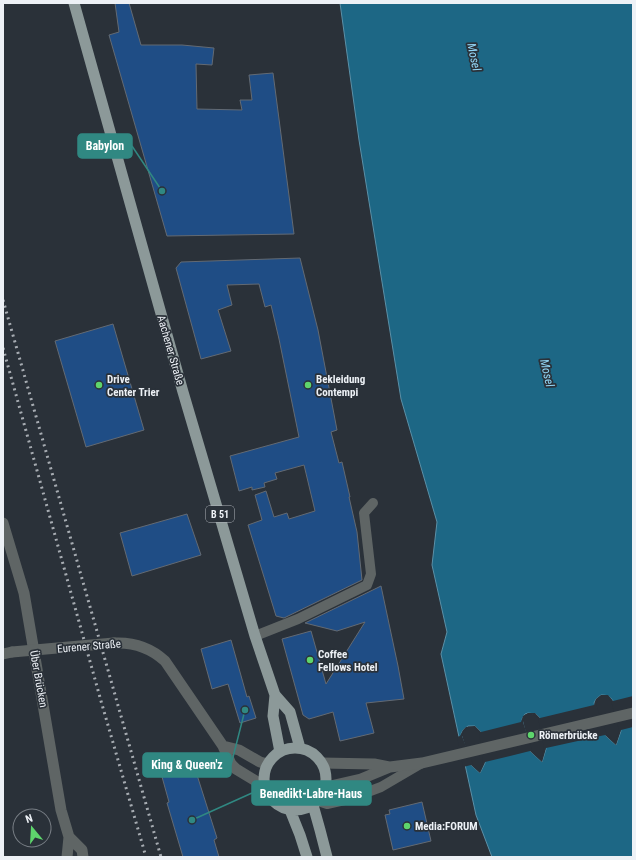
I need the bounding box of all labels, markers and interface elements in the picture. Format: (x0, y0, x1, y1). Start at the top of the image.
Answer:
water label: Mosel (464, 42, 484, 73)
callout: Babylon (78, 134, 132, 158)
text: Babylon (86, 139, 124, 153)
street label: Aachener Straße (154, 314, 187, 386)
water label: Mosel (537, 358, 557, 389)
place label: Drive Center Trier (107, 373, 160, 399)
place label: Bekleidung Contempi (316, 373, 365, 399)
marker: Drive Center Trier (94, 380, 104, 390)
marker: Bekleidung Contempi (303, 380, 313, 390)
road number: B 51 (206, 506, 234, 522)
street label: Eurener Straße (57, 637, 121, 656)
place label: Coffee Fellows Hotel (318, 648, 378, 674)
street label: Über Brücken (27, 650, 50, 709)
marker: Coffee Fellows Hotel (305, 655, 315, 665)
place label: Römerbrücke (539, 729, 598, 742)
marker: Römerbrücke (526, 730, 536, 740)
callout: King & Queen'z (143, 753, 231, 777)
text: King & Queen'z (151, 758, 223, 772)
callout: Benedikt-Labre-Haus (252, 781, 371, 805)
text: Benedikt-Labre-Haus (260, 787, 363, 801)
north arrow (12, 808, 52, 848)
text: N (24, 812, 35, 826)
place label: Media:FORUM (415, 820, 478, 833)
marker: Media:FORUM (402, 821, 412, 831)

